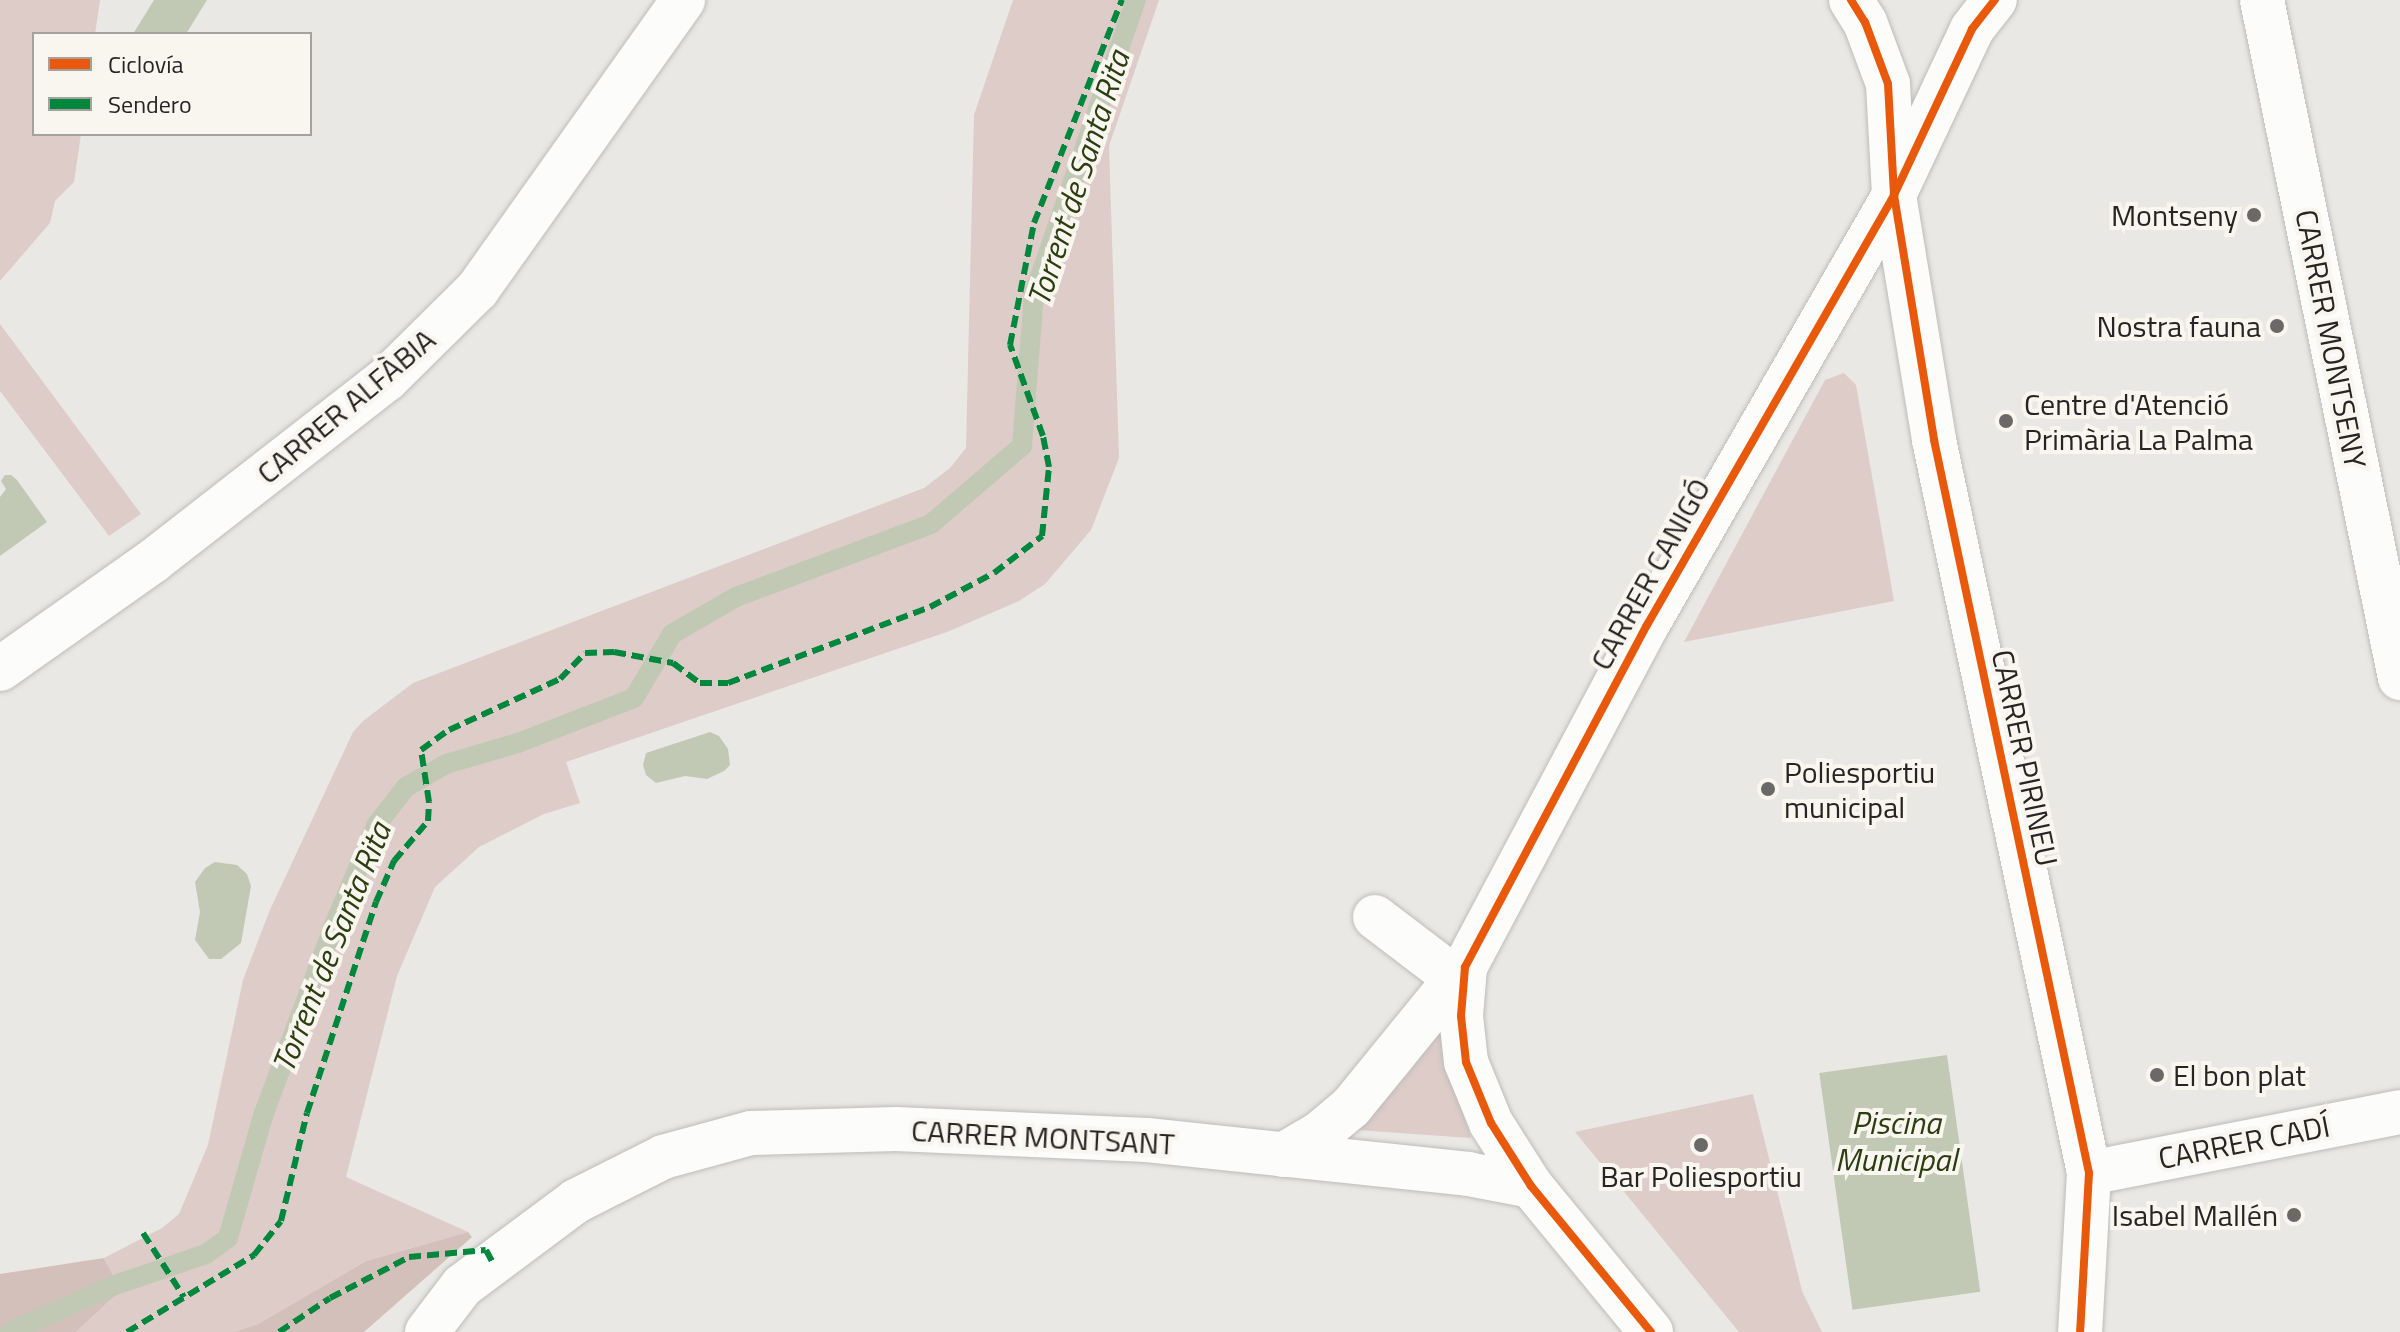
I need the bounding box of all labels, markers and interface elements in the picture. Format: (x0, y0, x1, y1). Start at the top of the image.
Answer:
legend (32, 32, 312, 136)
text: Ciclovía (108, 46, 184, 82)
water label: Torrent de Santa Rita (1019, 46, 1137, 310)
text: Sendero (108, 86, 192, 122)
place label: Montseny (2111, 197, 2238, 233)
marker: Montseny (2245, 206, 2263, 224)
street label: CARRER MONTSENY (2288, 206, 2374, 472)
place label: Nostra fauna (2097, 308, 2261, 344)
marker: Nostra fauna (2268, 317, 2286, 335)
street label: CARRER ALFÀBIA (250, 321, 442, 491)
place label: Centre d'Atenció Primària La Palma (2024, 386, 2253, 456)
marker: Centre d'Atenció Primària La Palma (1995, 410, 2017, 432)
street label: CARRER CANIGÓ (1583, 472, 1717, 676)
street label: CARRER PIRINEU (1985, 647, 2065, 869)
place label: Poliesportiu municipal (1784, 754, 1935, 824)
marker: Poliesportiu municipal (1759, 780, 1777, 798)
water label: Torrent de Santa Rita (263, 817, 399, 1077)
place label: El bon plat (2173, 1057, 2306, 1093)
marker: El bon plat (2148, 1066, 2166, 1084)
water label: Piscina Municipal (1835, 1104, 1957, 1179)
street label: CARRER CADÍ (2155, 1108, 2333, 1176)
street label: CARRER MONTSANT (910, 1112, 1176, 1162)
marker: Bar Poliesportiu (1692, 1136, 1710, 1154)
place label: Bar Poliesportiu (1600, 1158, 1802, 1194)
place label: Isabel Mallén (2112, 1197, 2278, 1233)
marker: Isabel Mallén (2285, 1206, 2303, 1224)

